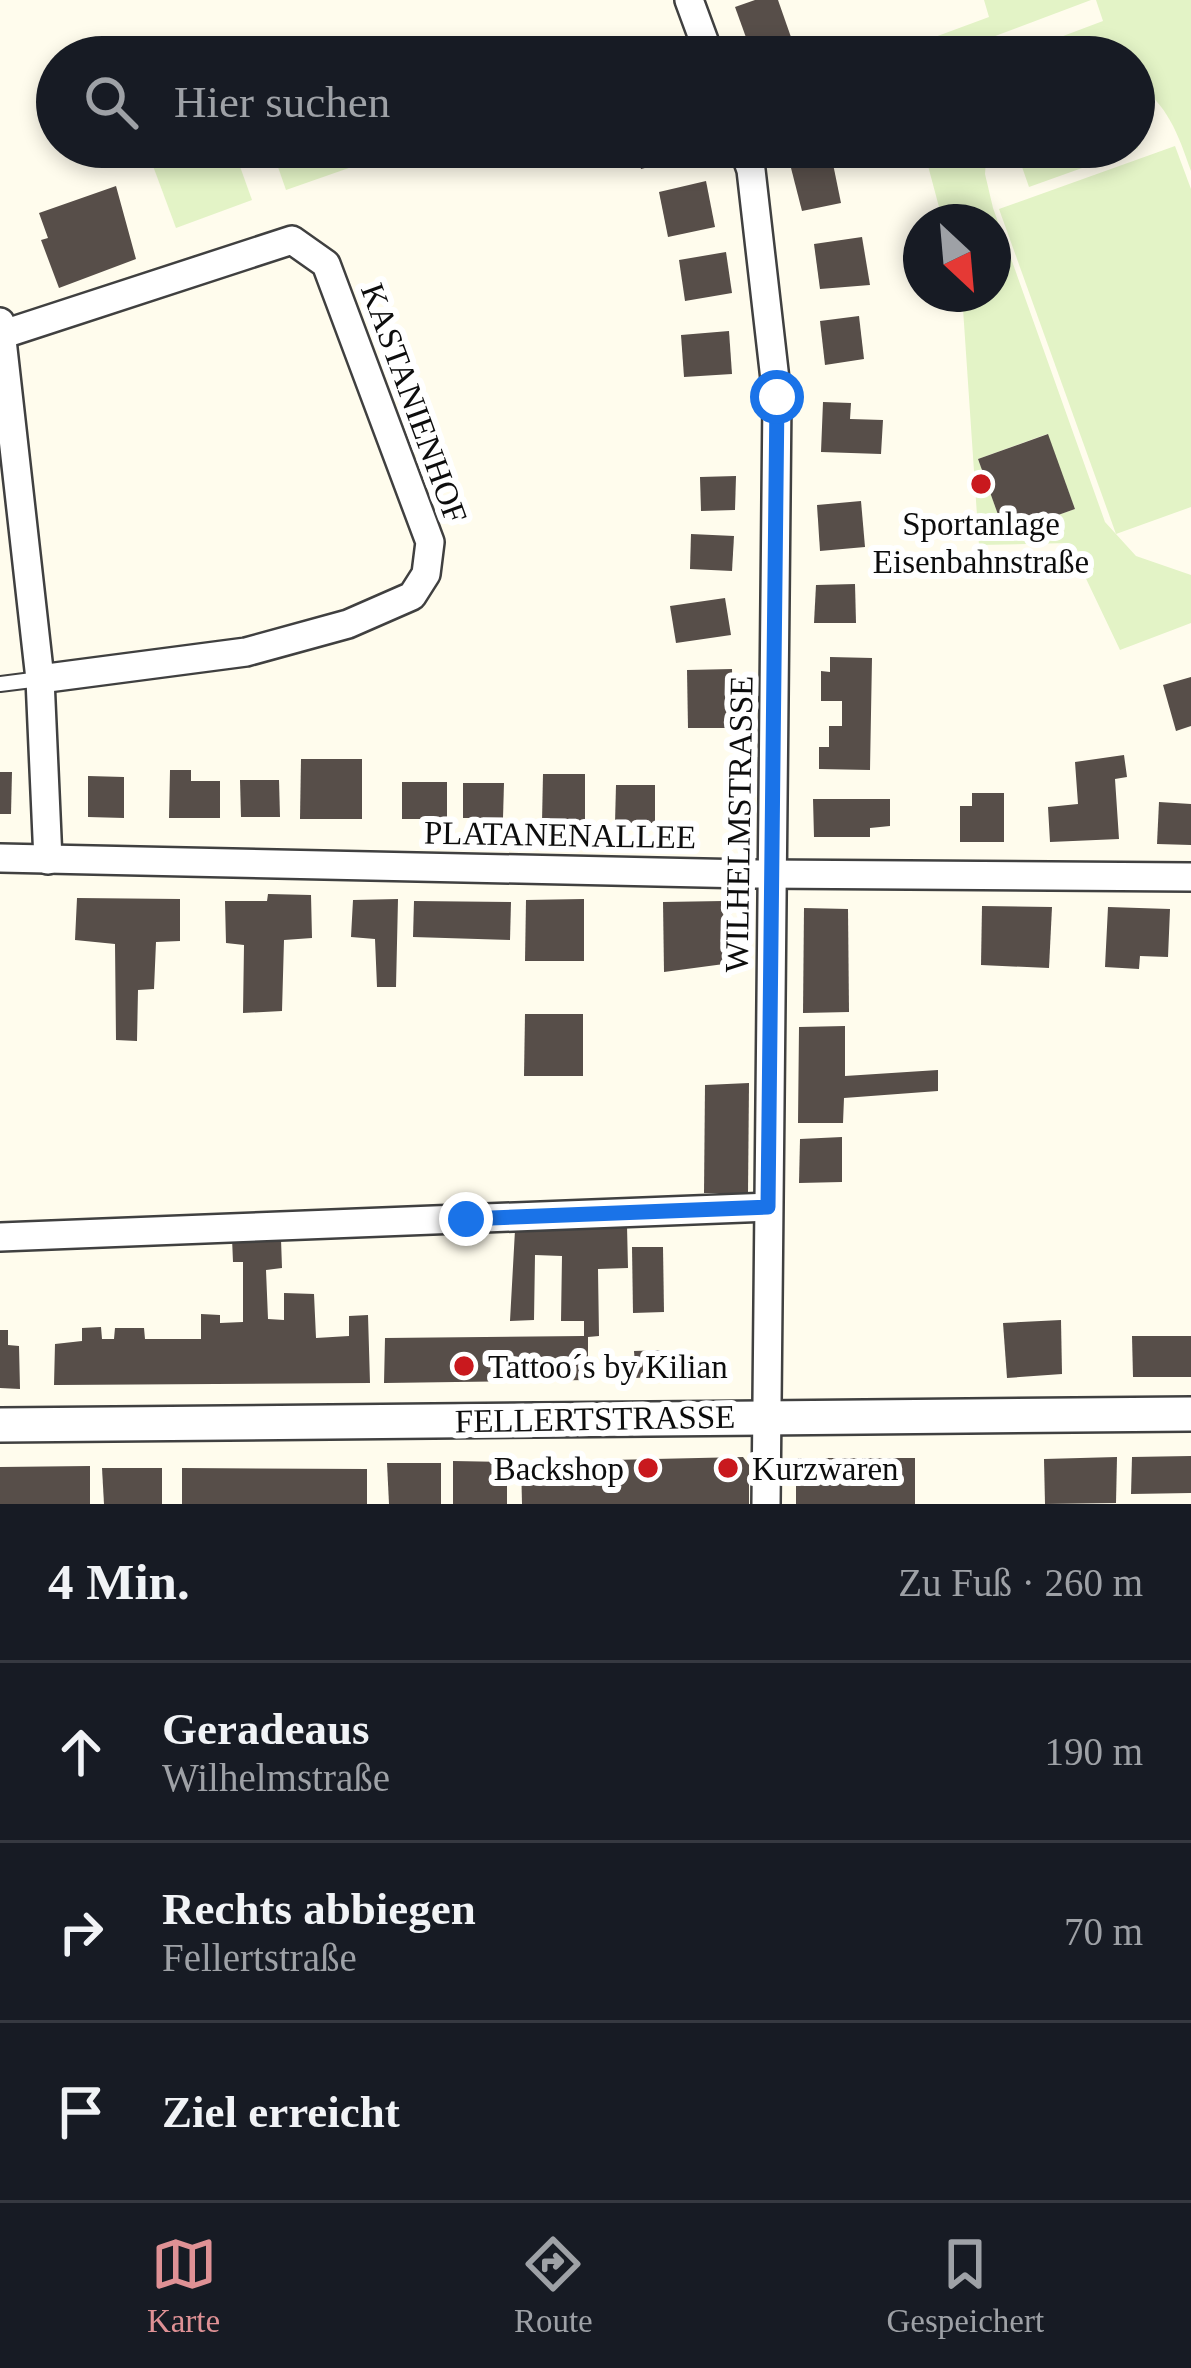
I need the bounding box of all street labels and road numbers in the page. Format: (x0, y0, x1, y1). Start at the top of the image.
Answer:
street label: KASTANIENHOF (354, 279, 474, 528)
street label: WILHELMSTRASSE (718, 675, 760, 973)
street label: PLATANENALLEE (424, 815, 696, 855)
street label: FELLERTSTRASSE (455, 1399, 736, 1439)

